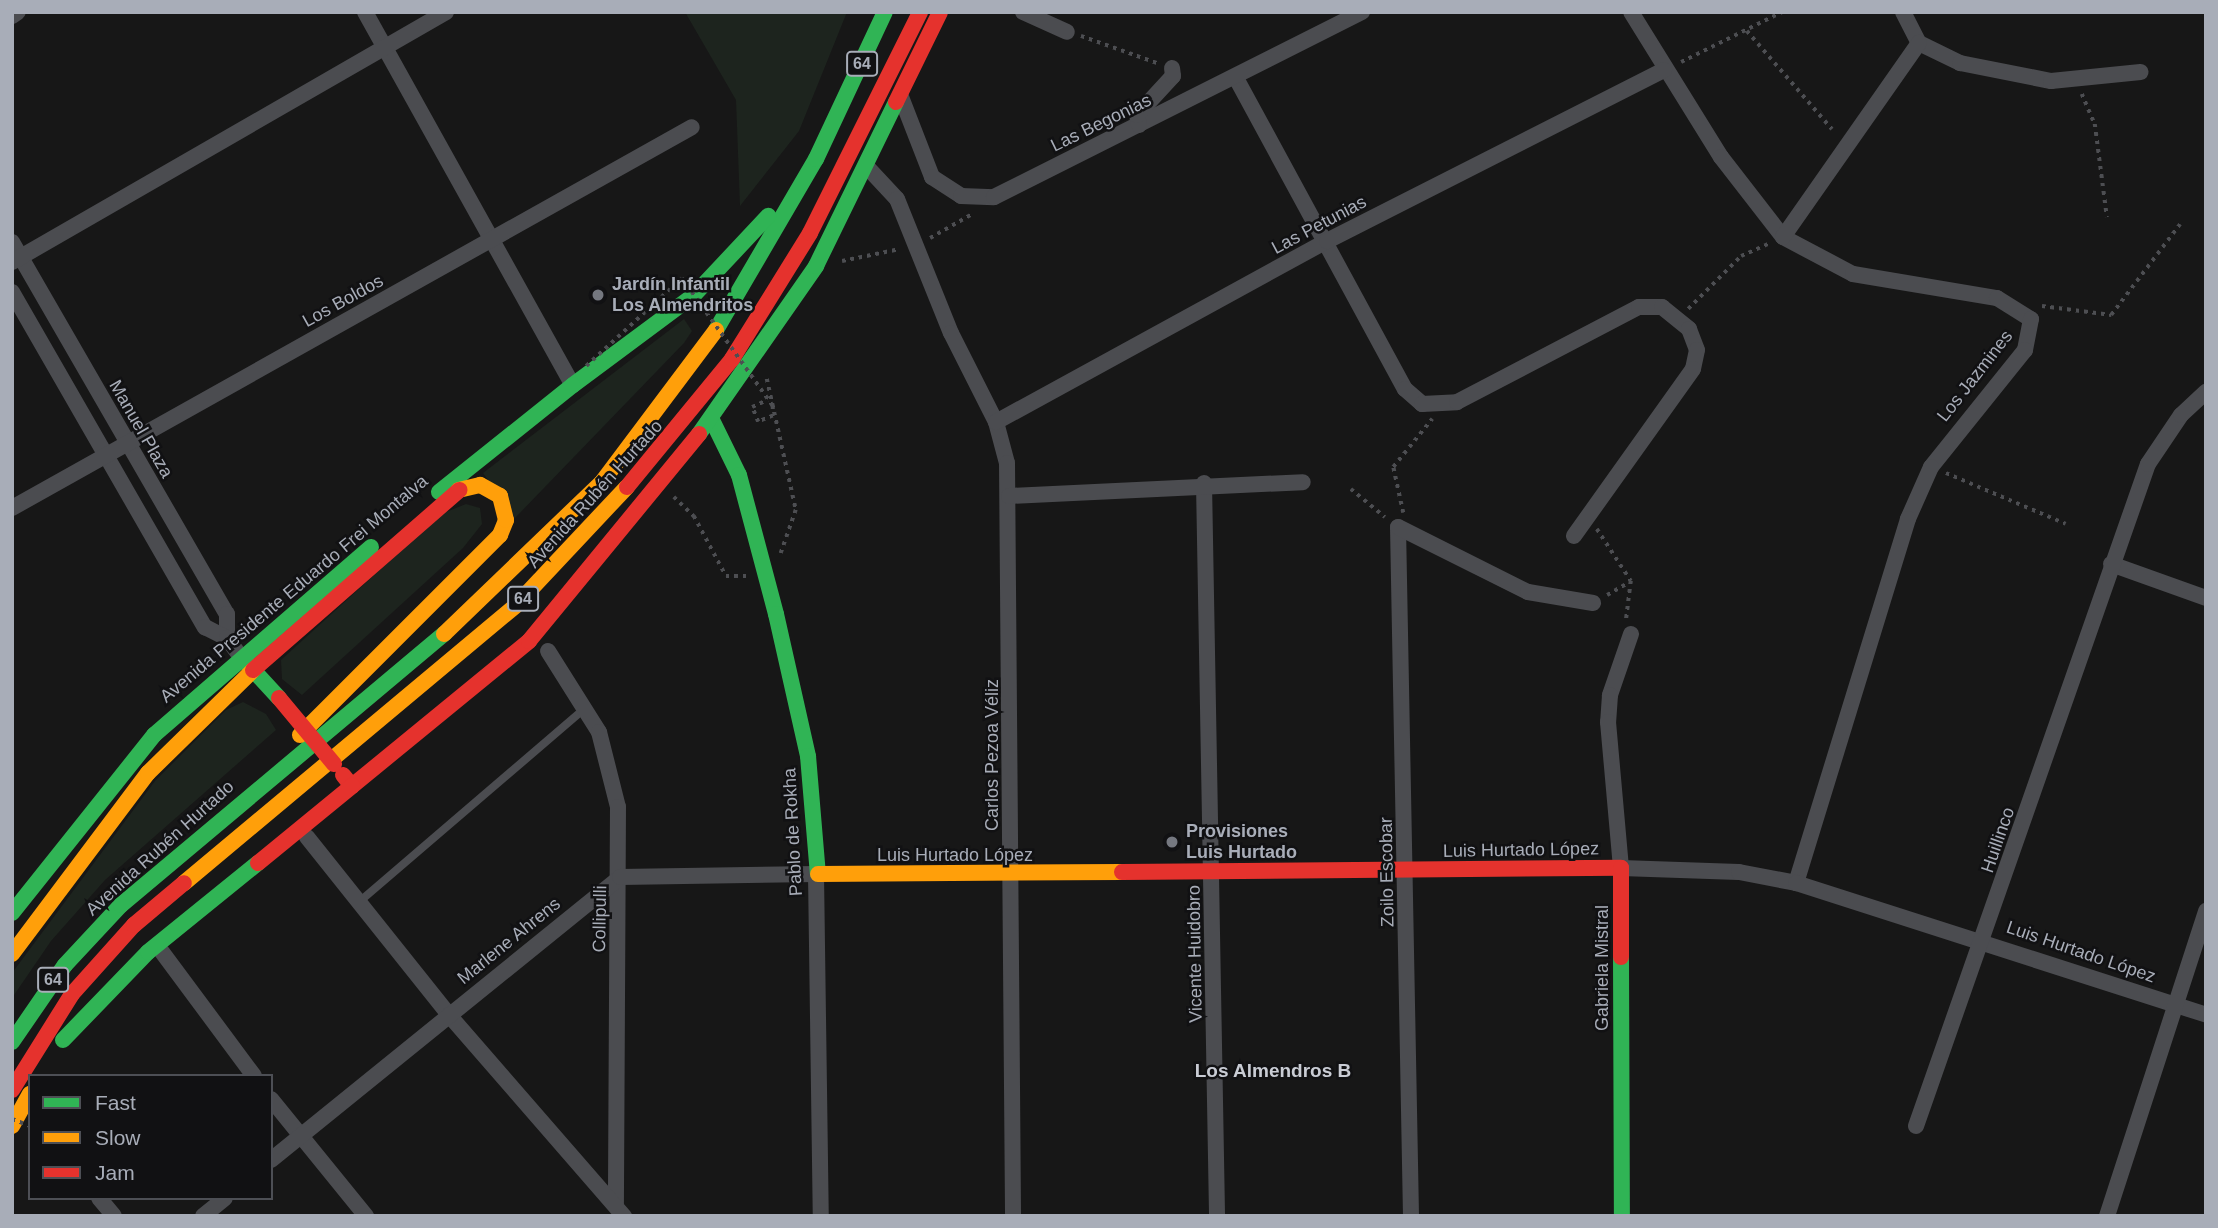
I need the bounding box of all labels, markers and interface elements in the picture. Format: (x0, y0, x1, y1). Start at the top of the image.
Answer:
road number: 64 (844, 52, 880, 76)
street label: Las Begonias (1047, 89, 1155, 157)
street label: Las Petunias (1268, 191, 1370, 259)
street label: Los Boldos (299, 270, 387, 332)
place label: Jardín Infantil Los Almendritos (612, 274, 754, 316)
marker: Jardín Infantil Los Almendritos (590, 287, 606, 303)
street label: Los Jazmines (1933, 326, 2017, 426)
street label: Manuel Plaza (104, 376, 178, 482)
street label: Avenida Rubén Hurtado (523, 416, 667, 572)
street label: Avenida Presidente Eduardo Frei Montalva (156, 471, 432, 707)
road number: 64 (505, 586, 540, 612)
street label: Carlos Pezoa Véliz (981, 679, 1003, 831)
street label: Pablo de Rokha (779, 767, 807, 897)
street label: Avenida Rubén Hurtado (82, 776, 238, 920)
street label: Huillinco (1977, 804, 2019, 876)
street label: Zoilo Escobar (1375, 817, 1399, 927)
place label: Provisiones Luis Hurtado (1186, 821, 1297, 864)
marker: Provisiones Luis Hurtado (1164, 834, 1180, 850)
street label: Luis Hurtado López (1443, 838, 1599, 862)
street label: Luis Hurtado López (877, 844, 1033, 866)
street label: Collipulli (589, 885, 611, 953)
street label: Vicente Huidobro (1183, 885, 1207, 1023)
street label: Marlene Ahrens (453, 893, 565, 989)
street label: Gabriela Mistral (1591, 905, 1613, 1031)
street label: Luis Hurtado López (2004, 916, 2158, 988)
road number: 64 (36, 968, 70, 992)
district label: Los Almendros B (1194, 1060, 1352, 1082)
legend (28, 1074, 273, 1200)
text: Fast (95, 1091, 136, 1114)
text: Slow (95, 1126, 141, 1149)
text: Jam (95, 1161, 135, 1184)

